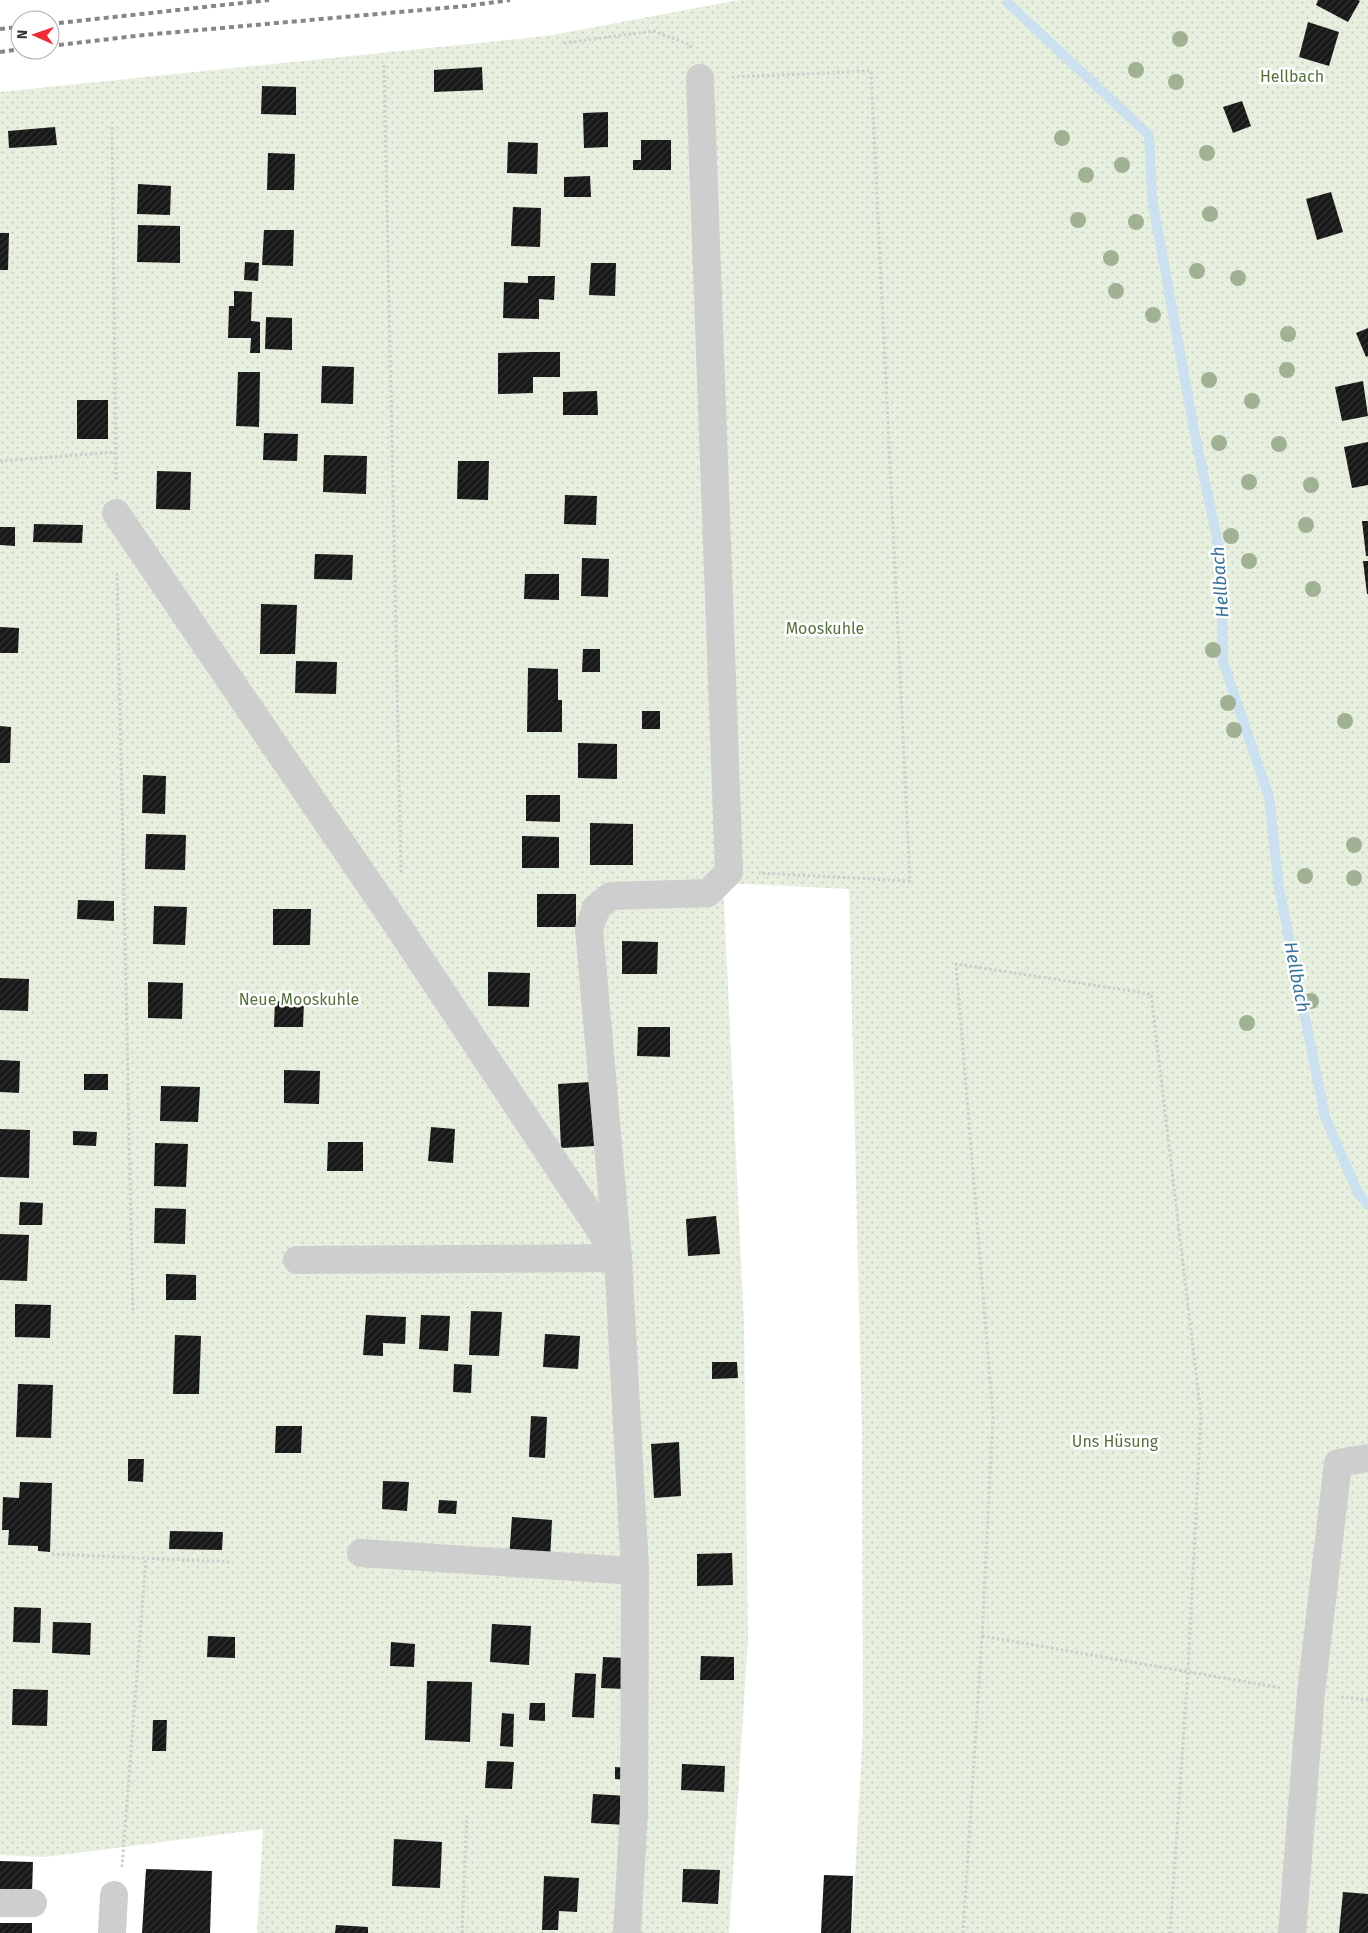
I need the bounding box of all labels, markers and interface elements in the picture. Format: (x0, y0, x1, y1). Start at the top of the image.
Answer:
north arrow (10, 10, 60, 60)
text: N (14, 30, 31, 40)
park label: Hellbach (1260, 67, 1324, 86)
water label: Hellbach (1207, 546, 1233, 618)
park label: Mooskuhle (786, 619, 864, 638)
water label: Hellbach (1279, 940, 1315, 1014)
park label: Neue Mooskuhle (239, 990, 359, 1009)
park label: Uns Hüsung (1072, 1432, 1159, 1451)

